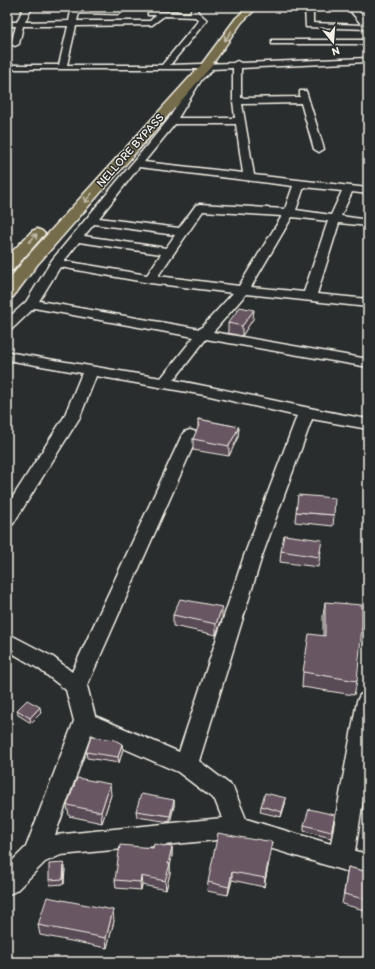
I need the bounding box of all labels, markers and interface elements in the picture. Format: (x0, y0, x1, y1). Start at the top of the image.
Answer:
north arrow (313, 22, 353, 62)
one-way arrow (224, 31, 232, 42)
text: N (330, 44, 341, 58)
street label: NELLORE BYPASS (93, 110, 167, 190)
one-way arrow (83, 193, 93, 203)
one-way arrow (28, 233, 38, 243)

